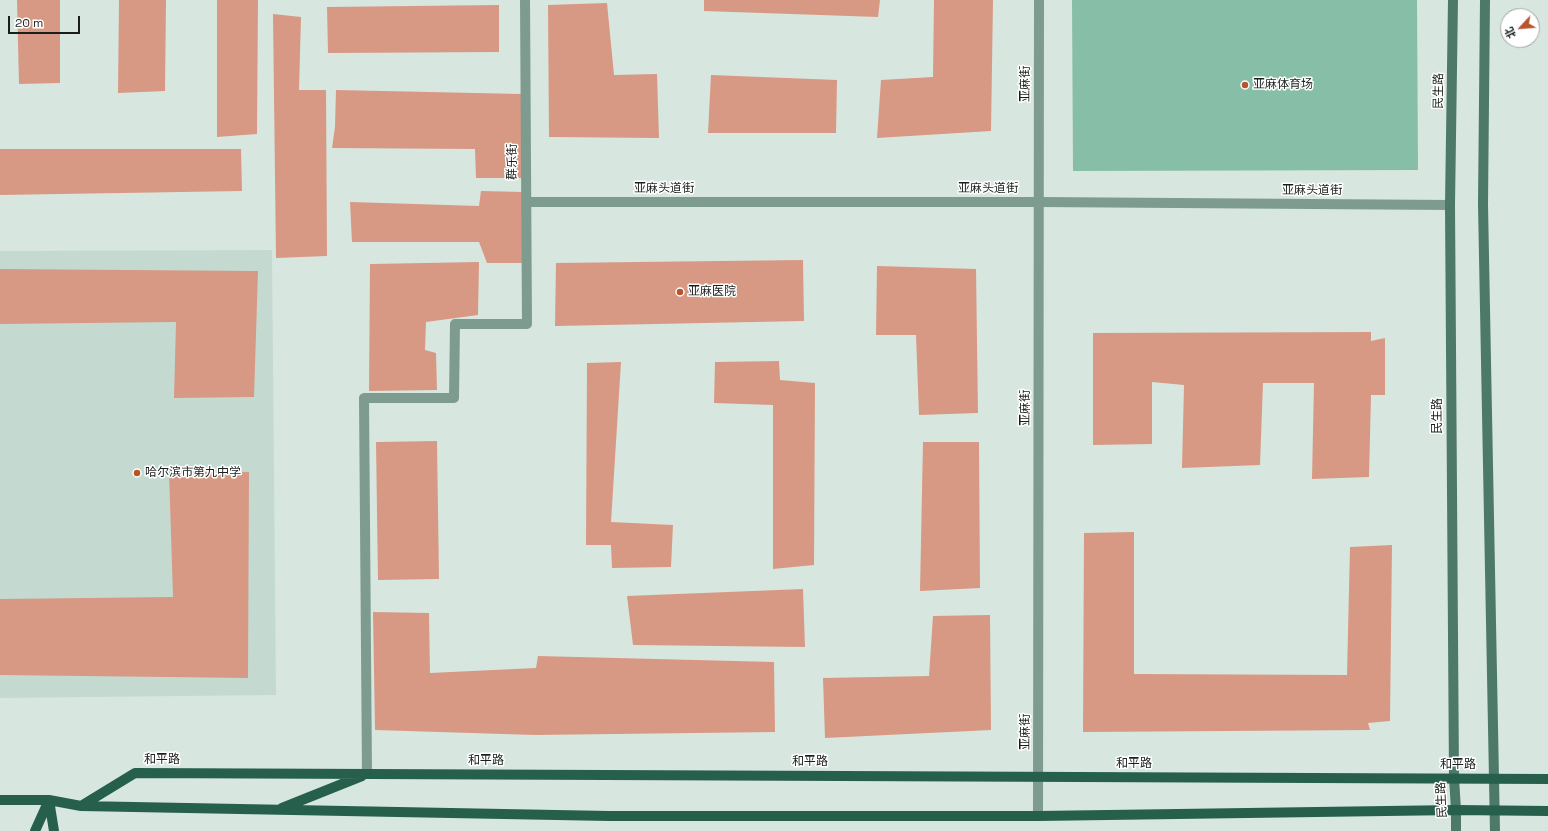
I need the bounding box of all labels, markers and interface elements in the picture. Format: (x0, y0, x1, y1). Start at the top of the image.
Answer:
scale bar (10, 8, 82, 34)
north arrow (1500, 8, 1540, 48)
text: 20 m (15, 15, 43, 31)
text: 北 (1501, 25, 1519, 41)
street label: 亚麻街 (1019, 66, 1033, 102)
street label: 民生路 (1431, 73, 1447, 109)
place label: 亚麻体育场 (1253, 78, 1313, 92)
marker: 亚麻体育场 (1240, 80, 1250, 90)
street label: 群乐街 (506, 144, 520, 180)
street label: 亚麻头道街 (634, 182, 694, 196)
street label: 亚麻头道街 (958, 182, 1018, 196)
street label: 亚麻头道街 (1282, 184, 1342, 198)
place label: 亚麻医院 (688, 285, 736, 299)
marker: 亚麻医院 (675, 287, 685, 297)
street label: 亚麻街 (1019, 390, 1033, 426)
street label: 民生路 (1431, 398, 1445, 434)
place label: 哈尔滨市第九中学 (145, 466, 241, 480)
marker: 哈尔滨市第九中学 (132, 468, 142, 478)
street label: 亚麻街 (1019, 714, 1033, 750)
street label: 和平路 (144, 753, 180, 767)
street label: 和平路 (468, 754, 504, 768)
street label: 和平路 (792, 755, 828, 769)
street label: 和平路 (1116, 757, 1152, 771)
street label: 和平路 (1440, 758, 1476, 772)
street label: 民生路 (1434, 782, 1450, 818)

